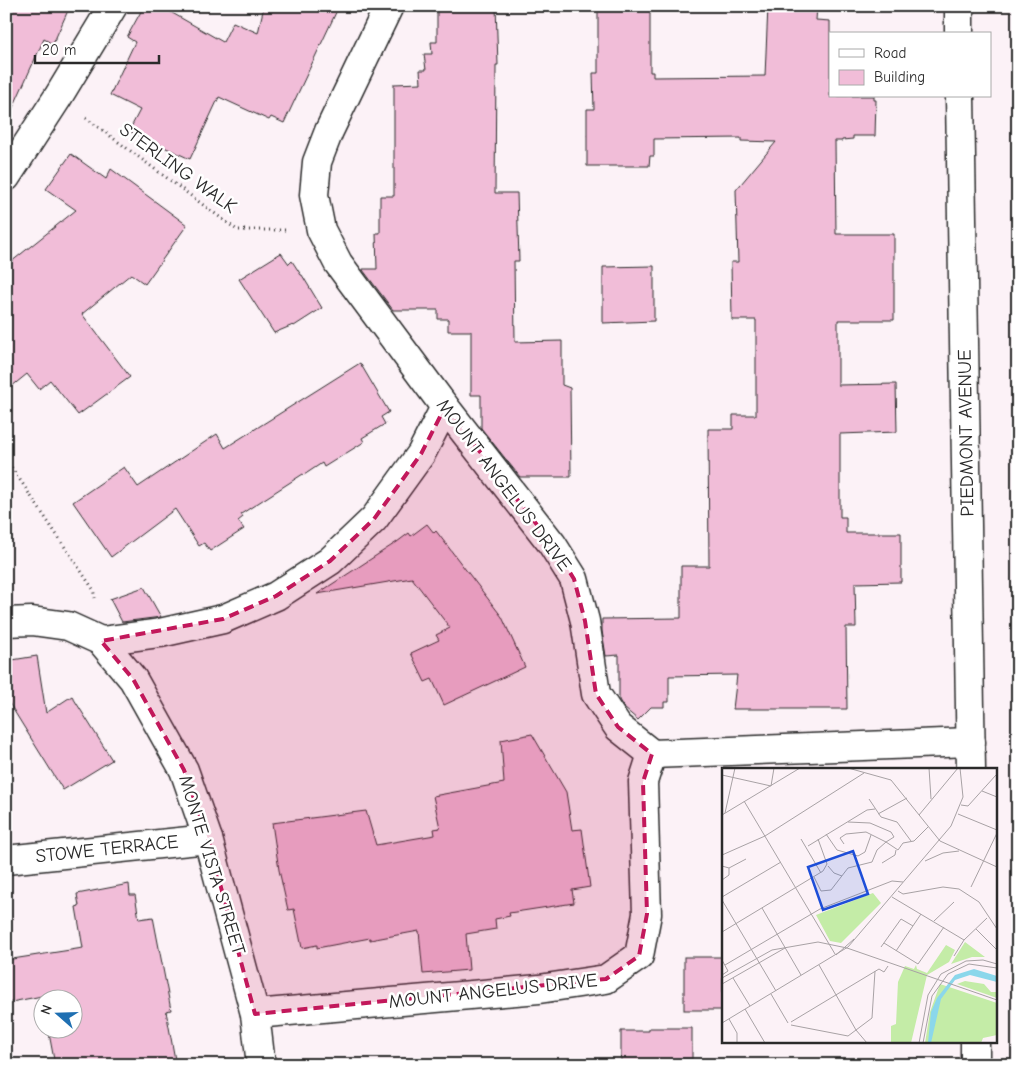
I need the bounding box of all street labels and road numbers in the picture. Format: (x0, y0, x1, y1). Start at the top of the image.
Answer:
street label: STERLING WALK (115, 118, 241, 218)
street label: PIEDMONT AVENUE (954, 349, 978, 517)
street label: MOUNT ANGELUS DRIVE (432, 395, 576, 575)
street label: MONTE VISTA STREET (174, 773, 250, 958)
street label: STOWE TERRACE (34, 831, 180, 867)
street label: MOUNT ANGELUS DRIVE (388, 969, 598, 1013)

